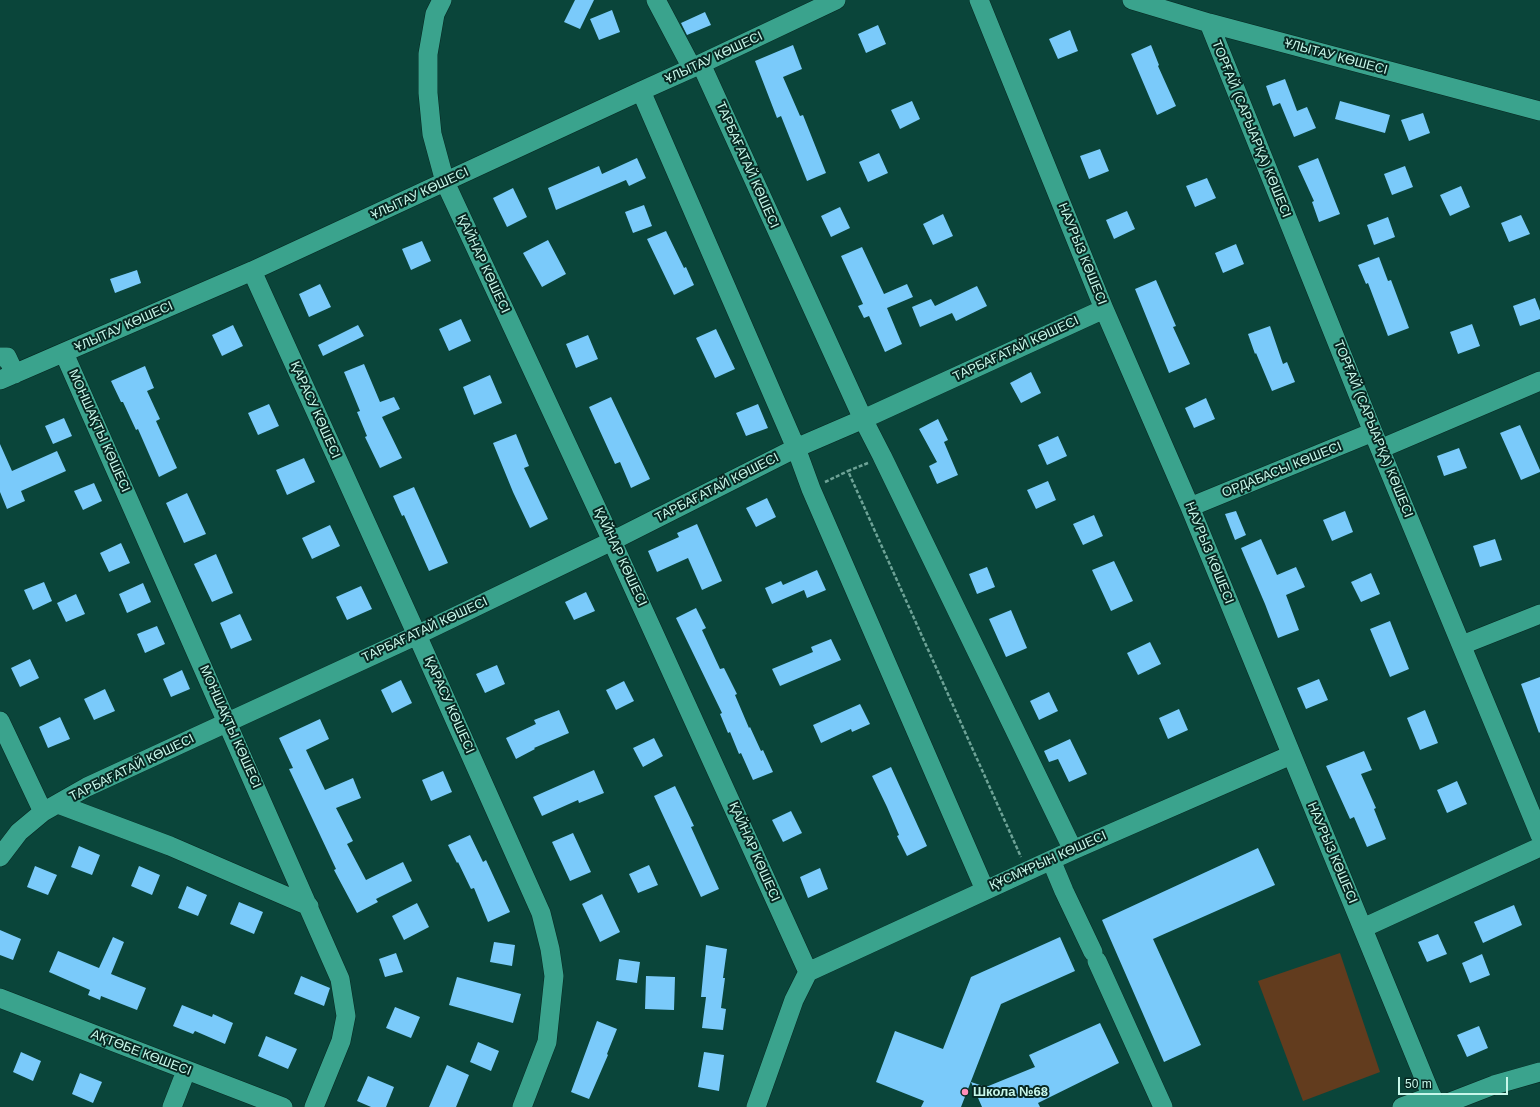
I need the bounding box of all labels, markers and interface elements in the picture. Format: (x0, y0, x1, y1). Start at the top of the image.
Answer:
street label: ҰЛЫТАУ КӨШЕСІ (663, 29, 765, 87)
street label: ҰЛЫТАУ КӨШЕСІ (1283, 36, 1389, 78)
street label: ТОРҒАЙ (САРЫАРҚА) КӨШЕСІ (1208, 38, 1294, 220)
street label: ТАРБАҒАТАЙ КӨШЕСІ (712, 99, 782, 231)
street label: ҰЛЫТАУ КӨШЕСІ (369, 165, 471, 223)
street label: НАУРЫЗ КӨШЕСІ (1054, 201, 1110, 307)
street label: ҚАЙНАР КӨШЕСІ (453, 212, 513, 316)
street label: ҰЛЫТАУ КӨШЕСІ (72, 298, 176, 356)
street label: ТАРБАҒАТАЙ КӨШЕСІ (951, 313, 1081, 385)
street label: ТОРҒАЙ (САРЫАРҚА) КӨШЕСІ (1330, 338, 1416, 520)
street label: ҚАРАСУ КӨШЕСІ (287, 359, 343, 461)
street label: МОНШАҚТЫ КӨШЕСІ (65, 367, 133, 495)
street label: ОРДАБАСЫ КӨШЕСІ (1220, 439, 1344, 501)
street label: ТАРБАҒАТАЙ КӨШЕСІ (652, 450, 782, 526)
street label: НАУРЫЗ КӨШЕСІ (1181, 500, 1237, 606)
street label: ҚАЙНАР КӨШЕСІ (590, 505, 650, 609)
street label: ТАРБАҒАТАЙ КӨШЕСІ (360, 594, 490, 666)
street label: ҚАРАСУ КӨШЕСІ (421, 654, 477, 756)
street label: МОНШАҚТЫ КӨШЕСІ (196, 663, 264, 791)
street label: ТАРБАҒАТАЙ КӨШЕСІ (67, 731, 197, 805)
street label: ҚАЙНАР КӨШЕСІ (725, 800, 783, 904)
street label: НАУРЫЗ КӨШЕСІ (1304, 800, 1360, 906)
street label: ҚҰСМҰРЫН КӨШЕСІ (987, 828, 1109, 894)
street label: АҚТӨБЕ КӨШЕСІ (89, 1027, 193, 1079)
scale bar (1400, 1069, 1510, 1095)
text: 50 m (1405, 1077, 1432, 1091)
place label: Школа №68 (973, 1084, 1048, 1100)
marker: Школа №68 (960, 1087, 970, 1097)

